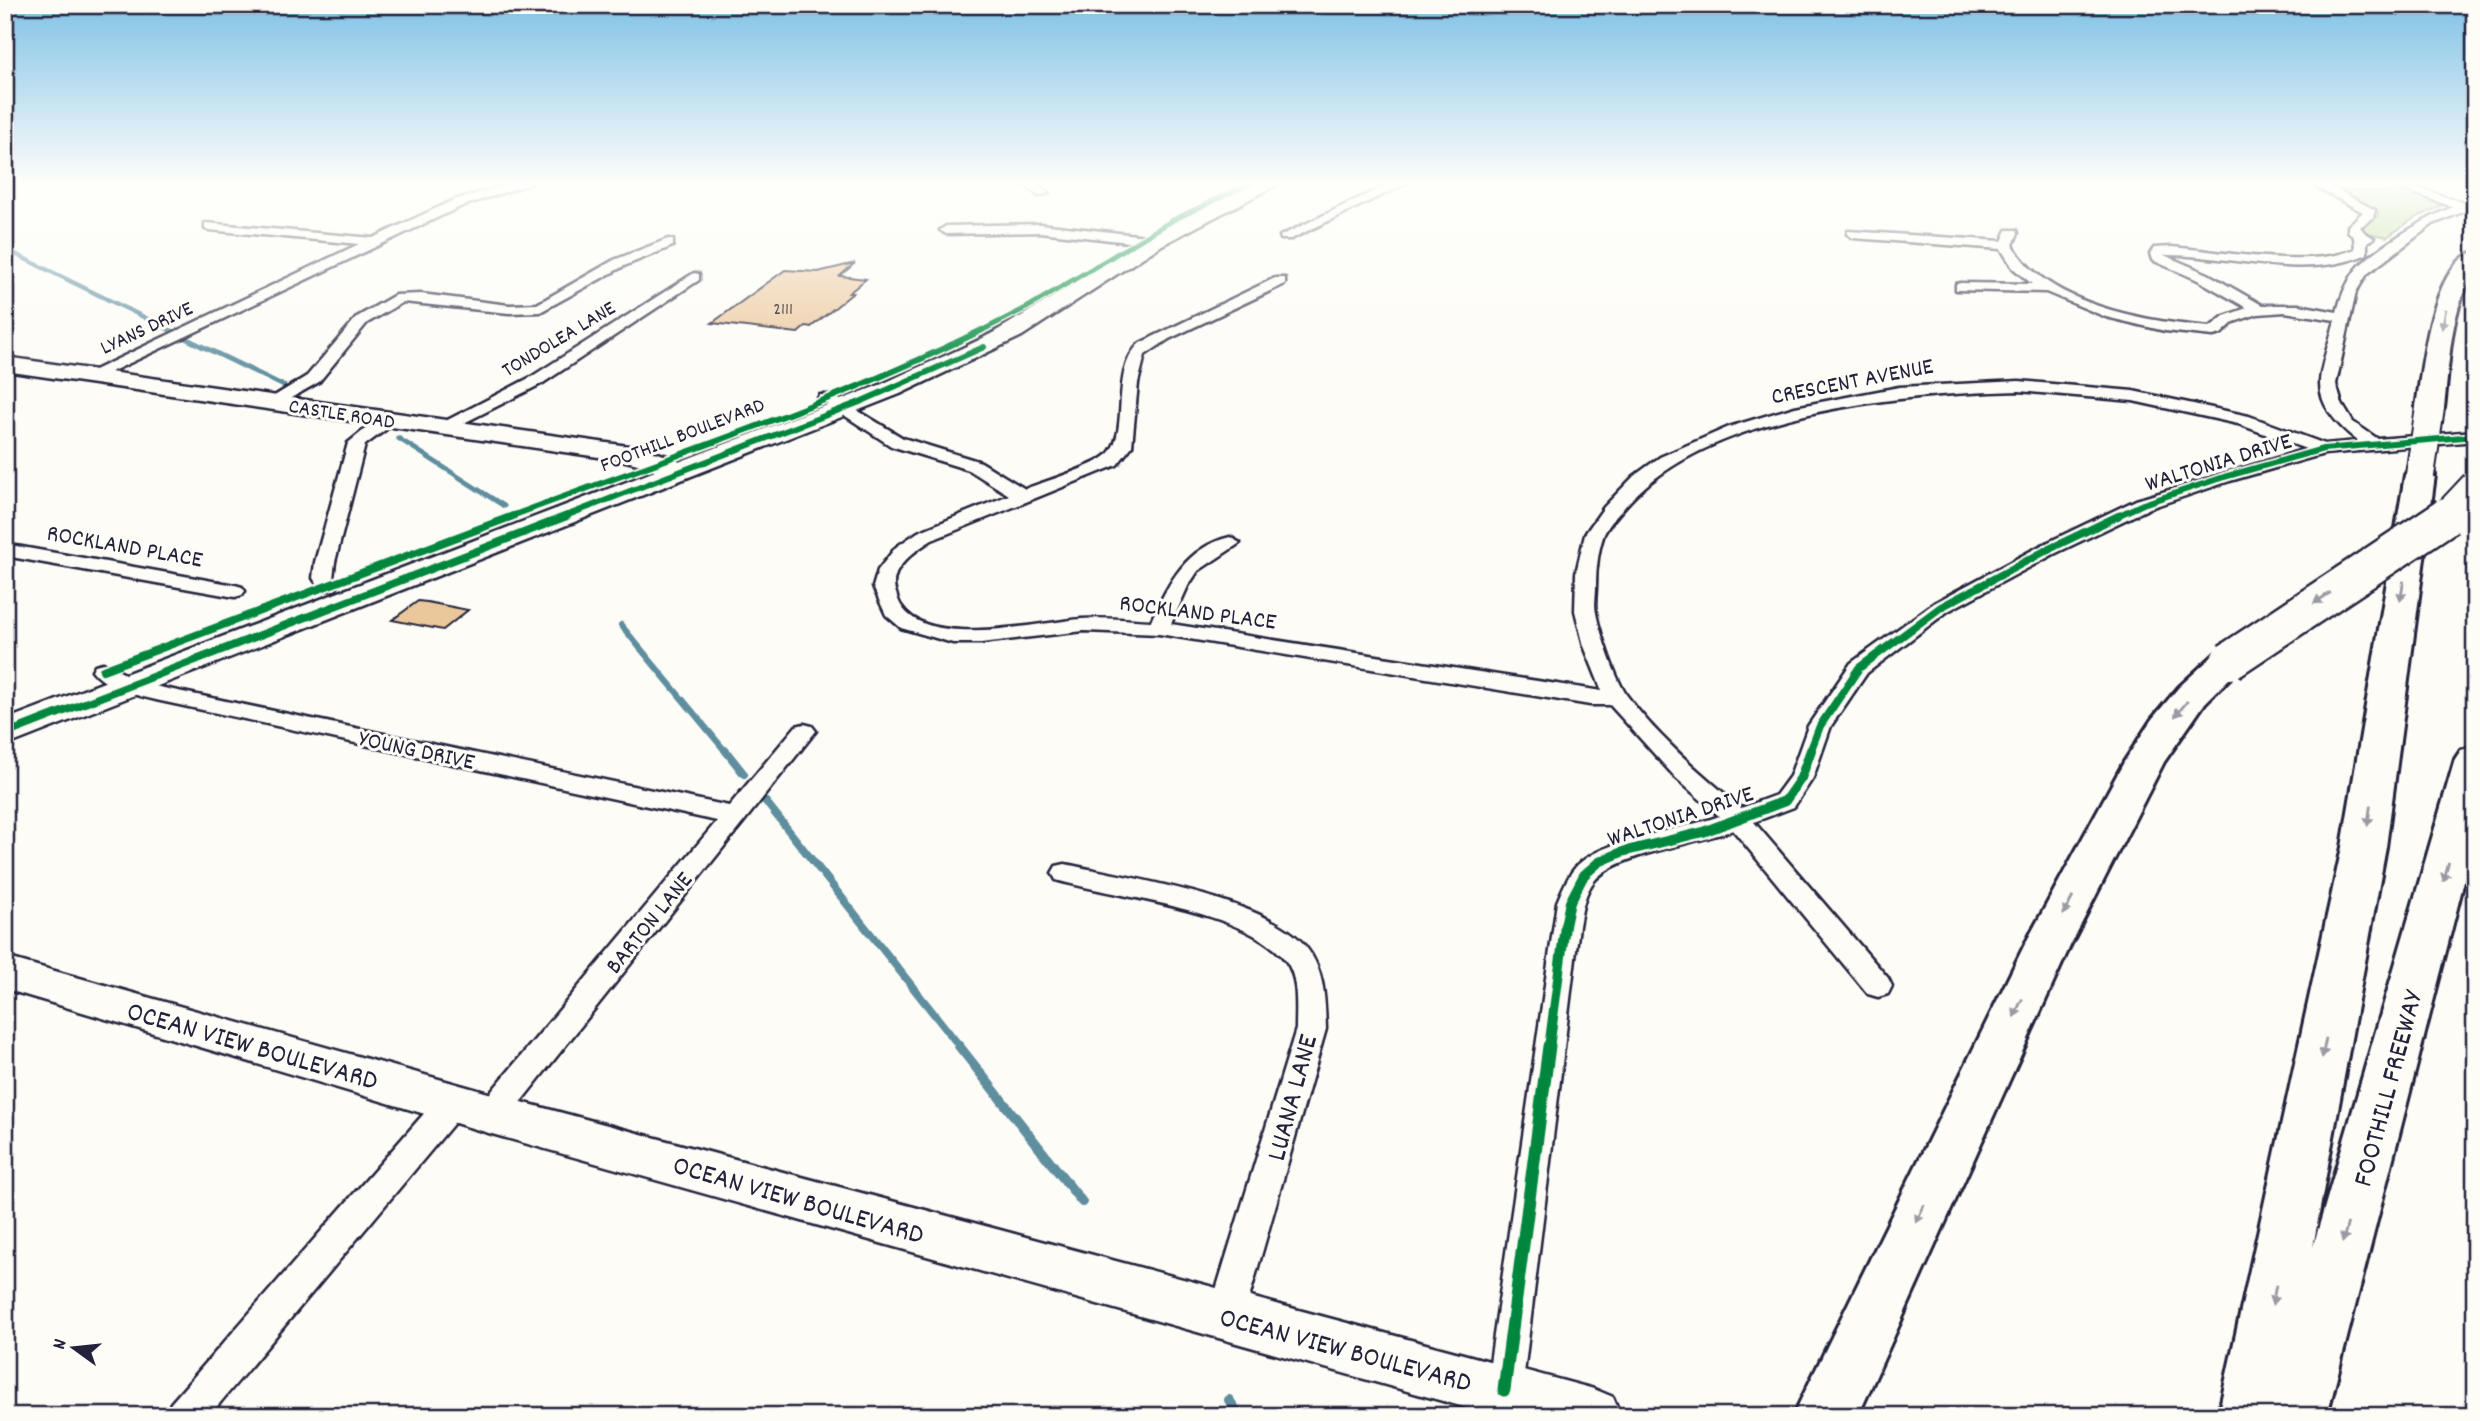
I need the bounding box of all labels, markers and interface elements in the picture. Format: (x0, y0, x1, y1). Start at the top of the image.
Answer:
street label: TONDOLEA LANE (497, 294, 623, 386)
street label: LYANS DRIVE (96, 295, 199, 364)
house number: 2111 (773, 298, 793, 323)
one-way arrow (2439, 308, 2450, 330)
street label: CRESCENT AVENUE (1769, 351, 1937, 415)
street label: FOOTHILL BOULEVARD (596, 392, 770, 482)
street label: CASTLE ROAD (286, 393, 397, 439)
street label: WALTONIA DRIVE (2141, 425, 2297, 502)
street label: ROCKLAND PLACE (44, 518, 205, 578)
one-way arrow (2396, 580, 2407, 602)
street label: ROCKLAND PLACE (1117, 587, 1278, 640)
one-way arrow (2313, 591, 2332, 604)
one-way arrow (2174, 701, 2189, 718)
street label: YOUNG DRIVE (355, 723, 477, 781)
street label: WALTONIA DRIVE (1603, 778, 1759, 857)
one-way arrow (2363, 805, 2374, 827)
one-way arrow (2440, 862, 2450, 883)
street label: BARTON LANE (599, 865, 702, 982)
one-way arrow (2062, 897, 2074, 916)
street label: FOOTHILL FREEWAY (2345, 986, 2436, 1192)
street label: OCEAN VIEW BOULEVARD (121, 994, 382, 1104)
one-way arrow (2012, 998, 2024, 1018)
street label: LUANA LANE (1259, 1031, 1331, 1166)
one-way arrow (2318, 1037, 2329, 1059)
street label: OCEAN VIEW BOULEVARD (667, 1148, 928, 1258)
one-way arrow (1915, 1203, 1926, 1224)
one-way arrow (2340, 1223, 2350, 1244)
one-way arrow (2268, 1284, 2279, 1306)
street label: OCEAN VIEW BOULEVARD (1214, 1300, 1475, 1406)
north arrow (38, 1312, 108, 1382)
text: N (47, 1336, 75, 1353)

